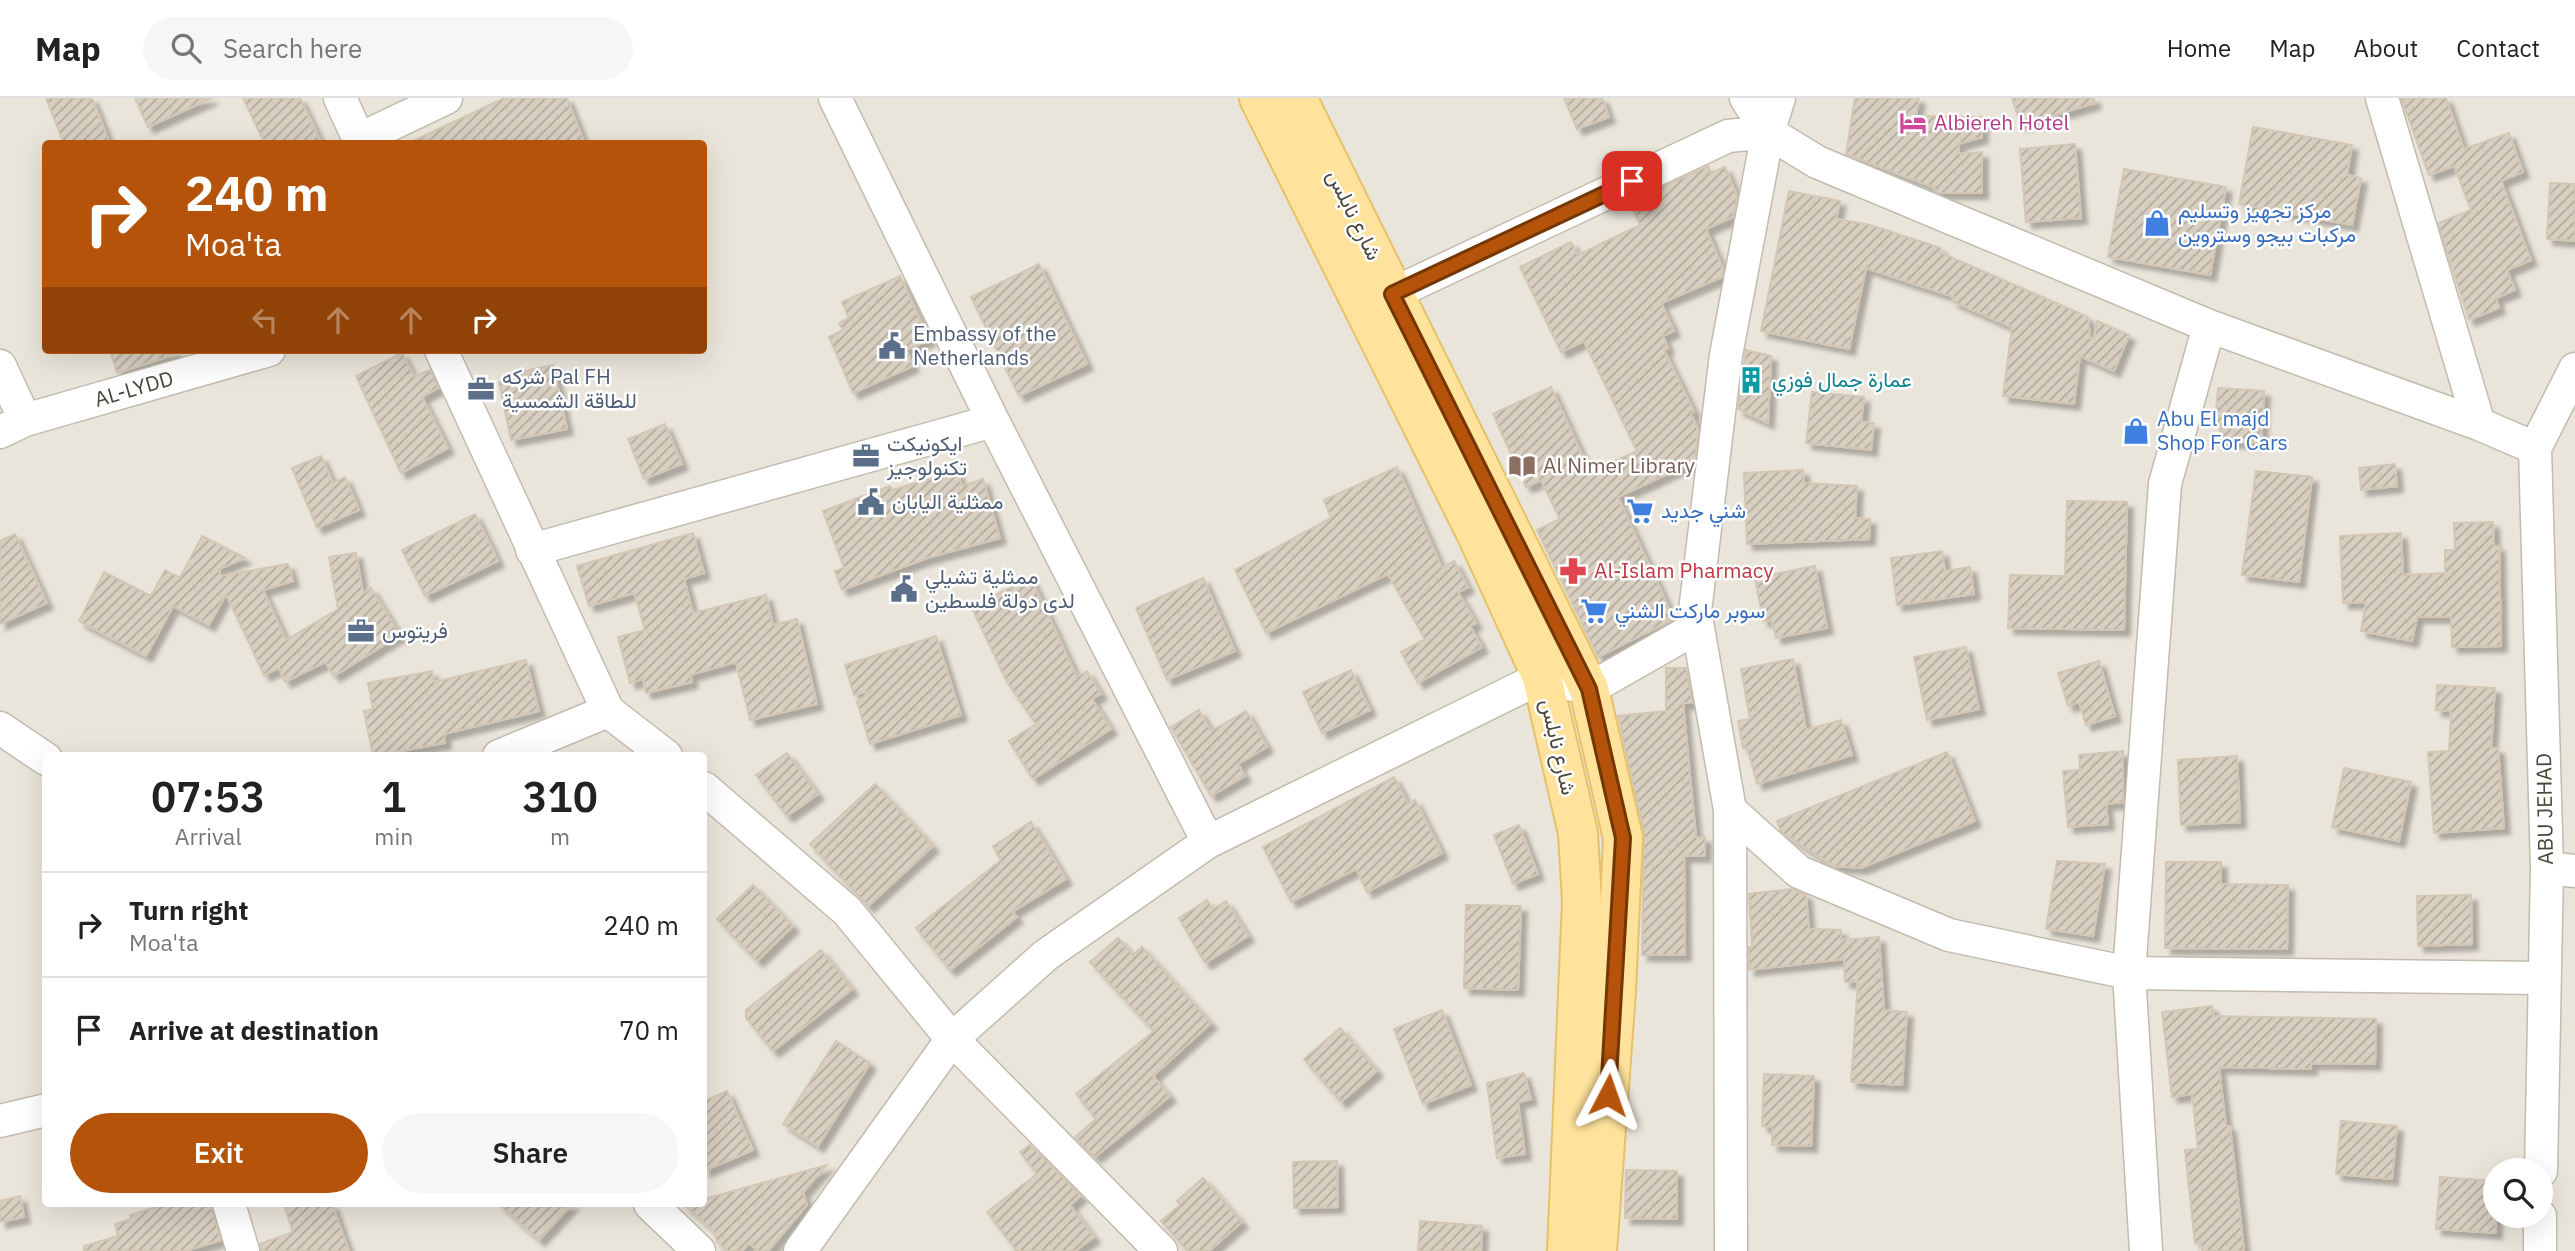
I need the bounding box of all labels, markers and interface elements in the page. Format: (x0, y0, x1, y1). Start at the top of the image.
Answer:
search box (143, 17, 633, 80)
text: Map (35, 27, 101, 70)
icon: search (167, 29, 205, 67)
text: Search here (223, 31, 362, 65)
text: Home (2167, 32, 2231, 64)
text: Map (2269, 32, 2315, 64)
text: About (2353, 32, 2418, 64)
text: Contact (2456, 32, 2540, 64)
hotel icon: Albiereh Hotel (1898, 108, 1928, 138)
place label: Albiereh Hotel (1934, 108, 2070, 136)
pin (1602, 151, 1662, 211)
text: 240 m (185, 161, 329, 224)
icon: arrive (1613, 162, 1651, 200)
street label: شارع نابلس (1320, 165, 1389, 265)
icon: right (70, 168, 161, 259)
place label: مركز تجهيز وتسليم مركبات بيجو وستروين (2178, 196, 2356, 248)
shop icon: مركز تجهيز وتسليم مركبات بيجو وستروين (2142, 208, 2172, 238)
text: Moa'ta (185, 223, 282, 265)
icon: left (246, 301, 284, 339)
icon: ahead (319, 301, 357, 339)
icon: ahead (392, 301, 430, 339)
icon: right (465, 301, 503, 339)
place label: Embassy of the Netherlands (913, 319, 1057, 371)
public building icon: Embassy of the Netherlands (877, 331, 907, 361)
place label: شركه Pal FH للطاقة الشمسية (502, 362, 637, 414)
street label: AL-LYDD (91, 363, 177, 413)
building icon: عمارة جمال فوزي (1736, 365, 1766, 395)
place label: عمارة جمال فوزي (1772, 365, 1912, 397)
office icon: شركه Pal FH للطاقة الشمسية (466, 374, 496, 404)
place label: Abu El majd Shop For Cars (2157, 404, 2288, 456)
shop icon: Abu El majd Shop For Cars (2121, 416, 2151, 446)
place label: ايكونيكت تكنولوجيز (886, 429, 967, 481)
office icon: ايكونيكت تكنولوجيز (851, 441, 881, 471)
library icon: Al Nimer Library (1507, 451, 1537, 481)
place label: Al Nimer Library (1543, 451, 1695, 479)
public building icon: ممثلية اليابان (856, 487, 886, 517)
place label: ممثلية اليابان (892, 487, 1003, 515)
supermarket icon: شني جديد (1625, 496, 1655, 526)
place label: شني جديد (1661, 496, 1746, 528)
pharmacy icon: Al-Islam Pharmacy (1558, 556, 1588, 586)
place label: Al-Islam Pharmacy (1594, 556, 1774, 584)
place label: ممثلية تشيلي لدى دولة فلسطين (925, 562, 1075, 614)
public building icon: ممثلية تشيلي لدى دولة فلسطين (889, 574, 919, 604)
supermarket icon: سوبر ماركت الشني (1579, 596, 1609, 626)
place label: سوبر ماركت الشني (1615, 596, 1765, 628)
office icon: فريتوس (346, 616, 376, 646)
place label: فريتوس (382, 616, 448, 644)
street label: شارع نابلس (1533, 696, 1584, 798)
street label: ABU JEHAD (2529, 753, 2559, 865)
text: 07:53 (151, 769, 265, 824)
text: 1 (381, 769, 406, 824)
text: 310 (522, 769, 598, 824)
text: Arrival (175, 821, 242, 851)
text: min (374, 821, 413, 851)
text: m (550, 821, 570, 851)
text: Turn right (129, 893, 248, 927)
icon: right (70, 906, 108, 944)
text: 240 m (603, 908, 679, 942)
text: Moa'ta (129, 927, 198, 957)
icon: arrive (70, 1011, 108, 1049)
text: Arrive at destination (129, 1013, 379, 1047)
text: 70 m (619, 1013, 679, 1047)
position arrow (1571, 1058, 1645, 1132)
button: Exit (70, 1113, 368, 1193)
button: Share (382, 1113, 679, 1193)
map controls (2483, 1158, 2553, 1228)
button: search (2483, 1158, 2553, 1228)

